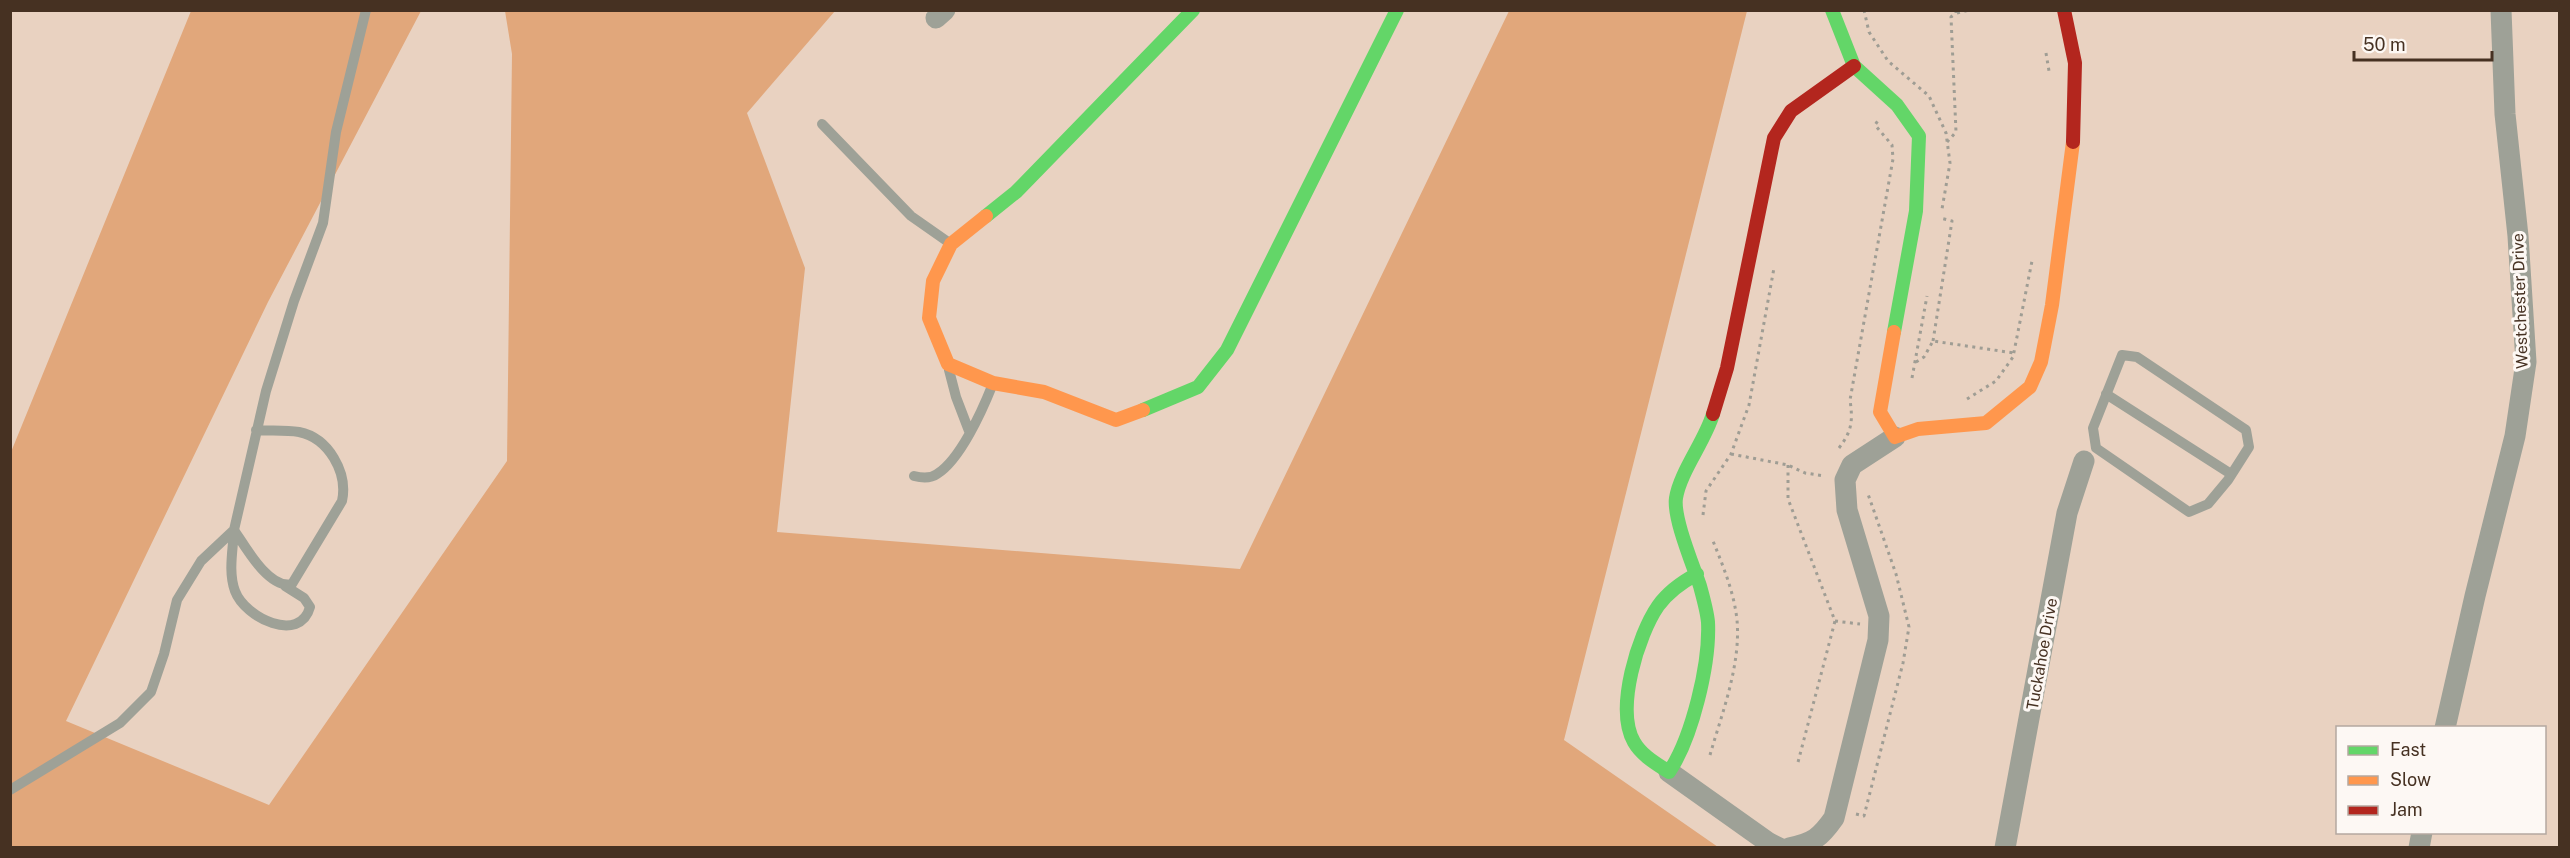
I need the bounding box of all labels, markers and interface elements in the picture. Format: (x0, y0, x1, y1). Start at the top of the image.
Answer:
scale bar (2354, 24, 2492, 62)
text: 50 m (2363, 34, 2406, 55)
street label: Westchester Drive (2508, 233, 2532, 369)
street label: Tuckahoe Drive (2023, 596, 2061, 712)
legend (2336, 726, 2546, 834)
text: Fast (2390, 739, 2426, 760)
text: Slow (2390, 769, 2431, 790)
text: Jam (2390, 799, 2423, 820)

